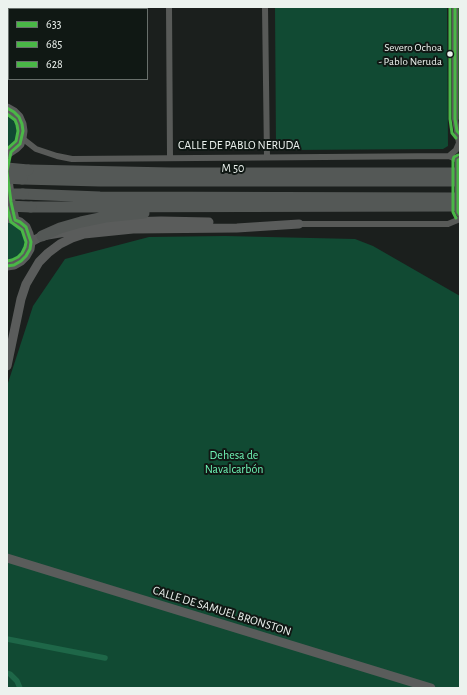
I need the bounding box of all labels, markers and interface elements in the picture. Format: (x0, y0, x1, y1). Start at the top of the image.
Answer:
legend (8, 8, 148, 80)
text: 633 (46, 18, 62, 30)
text: 685 (46, 38, 62, 50)
place label: Severo Ochoa - Pablo Neruda (378, 41, 442, 67)
marker: Severo Ochoa - Pablo Neruda (445, 49, 455, 59)
text: 628 (46, 58, 63, 70)
street label: CALLE DE PABLO NERUDA (178, 138, 300, 152)
street label: M 50 (222, 161, 244, 175)
park label: Dehesa de Navalcarbón (205, 448, 263, 476)
street label: CALLE DE SAMUEL BRONSTON (151, 583, 293, 639)

